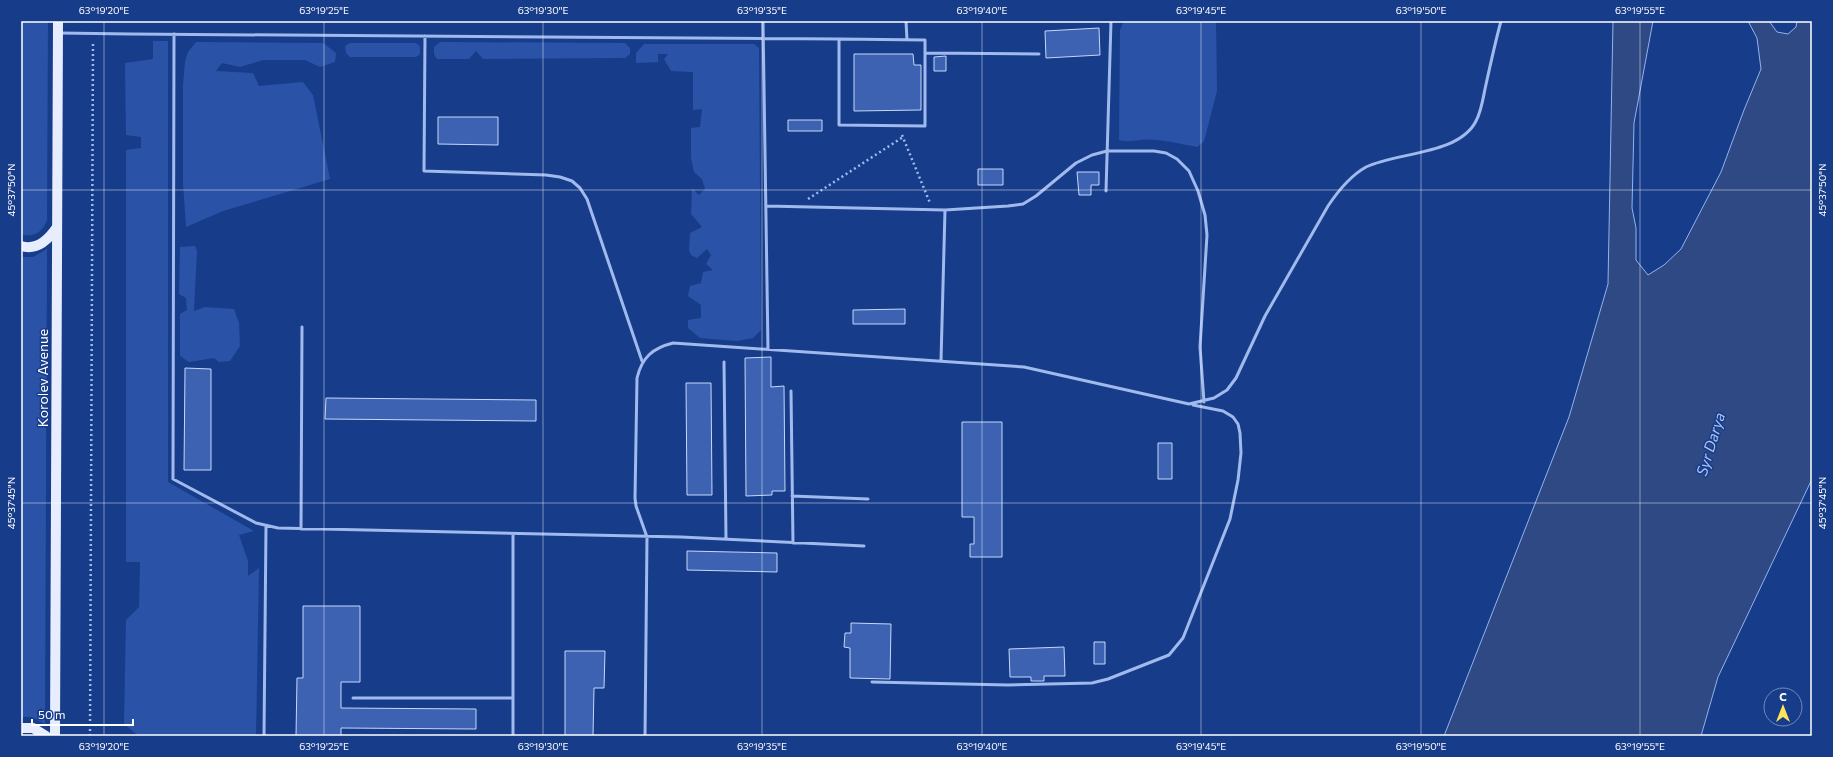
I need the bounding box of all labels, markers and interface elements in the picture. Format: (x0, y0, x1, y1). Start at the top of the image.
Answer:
text: 63°19'20"E (79, 4, 129, 16)
text: 63°19'25"E (299, 4, 349, 16)
text: 63°19'30"E (518, 4, 568, 16)
text: 63°19'35"E (737, 4, 787, 16)
text: 63°19'40"E (957, 4, 1008, 16)
text: 63°19'45"E (1176, 4, 1226, 16)
text: 63°19'50"E (1396, 4, 1446, 16)
text: 63°19'55"E (1615, 4, 1665, 16)
text: 45°37'50"N (5, 164, 17, 216)
text: 45°37'50"N (1816, 164, 1828, 216)
street label: Korolev Avenue (34, 329, 51, 427)
water label: Syr Darya (1692, 410, 1728, 478)
text: 45°37'45"N (5, 477, 17, 529)
text: 45°37'45"N (1816, 477, 1828, 529)
north arrow (1763, 687, 1803, 727)
text: С (1779, 690, 1787, 703)
scale bar (32, 701, 133, 727)
text: 50 m (38, 707, 66, 721)
text: 63°19'20"E (79, 740, 129, 752)
text: 63°19'25"E (299, 740, 349, 752)
text: 63°19'30"E (518, 740, 568, 752)
text: 63°19'35"E (737, 740, 787, 752)
text: 63°19'40"E (957, 740, 1008, 752)
text: 63°19'45"E (1176, 740, 1226, 752)
text: 63°19'50"E (1396, 740, 1446, 752)
text: 63°19'55"E (1615, 740, 1665, 752)

